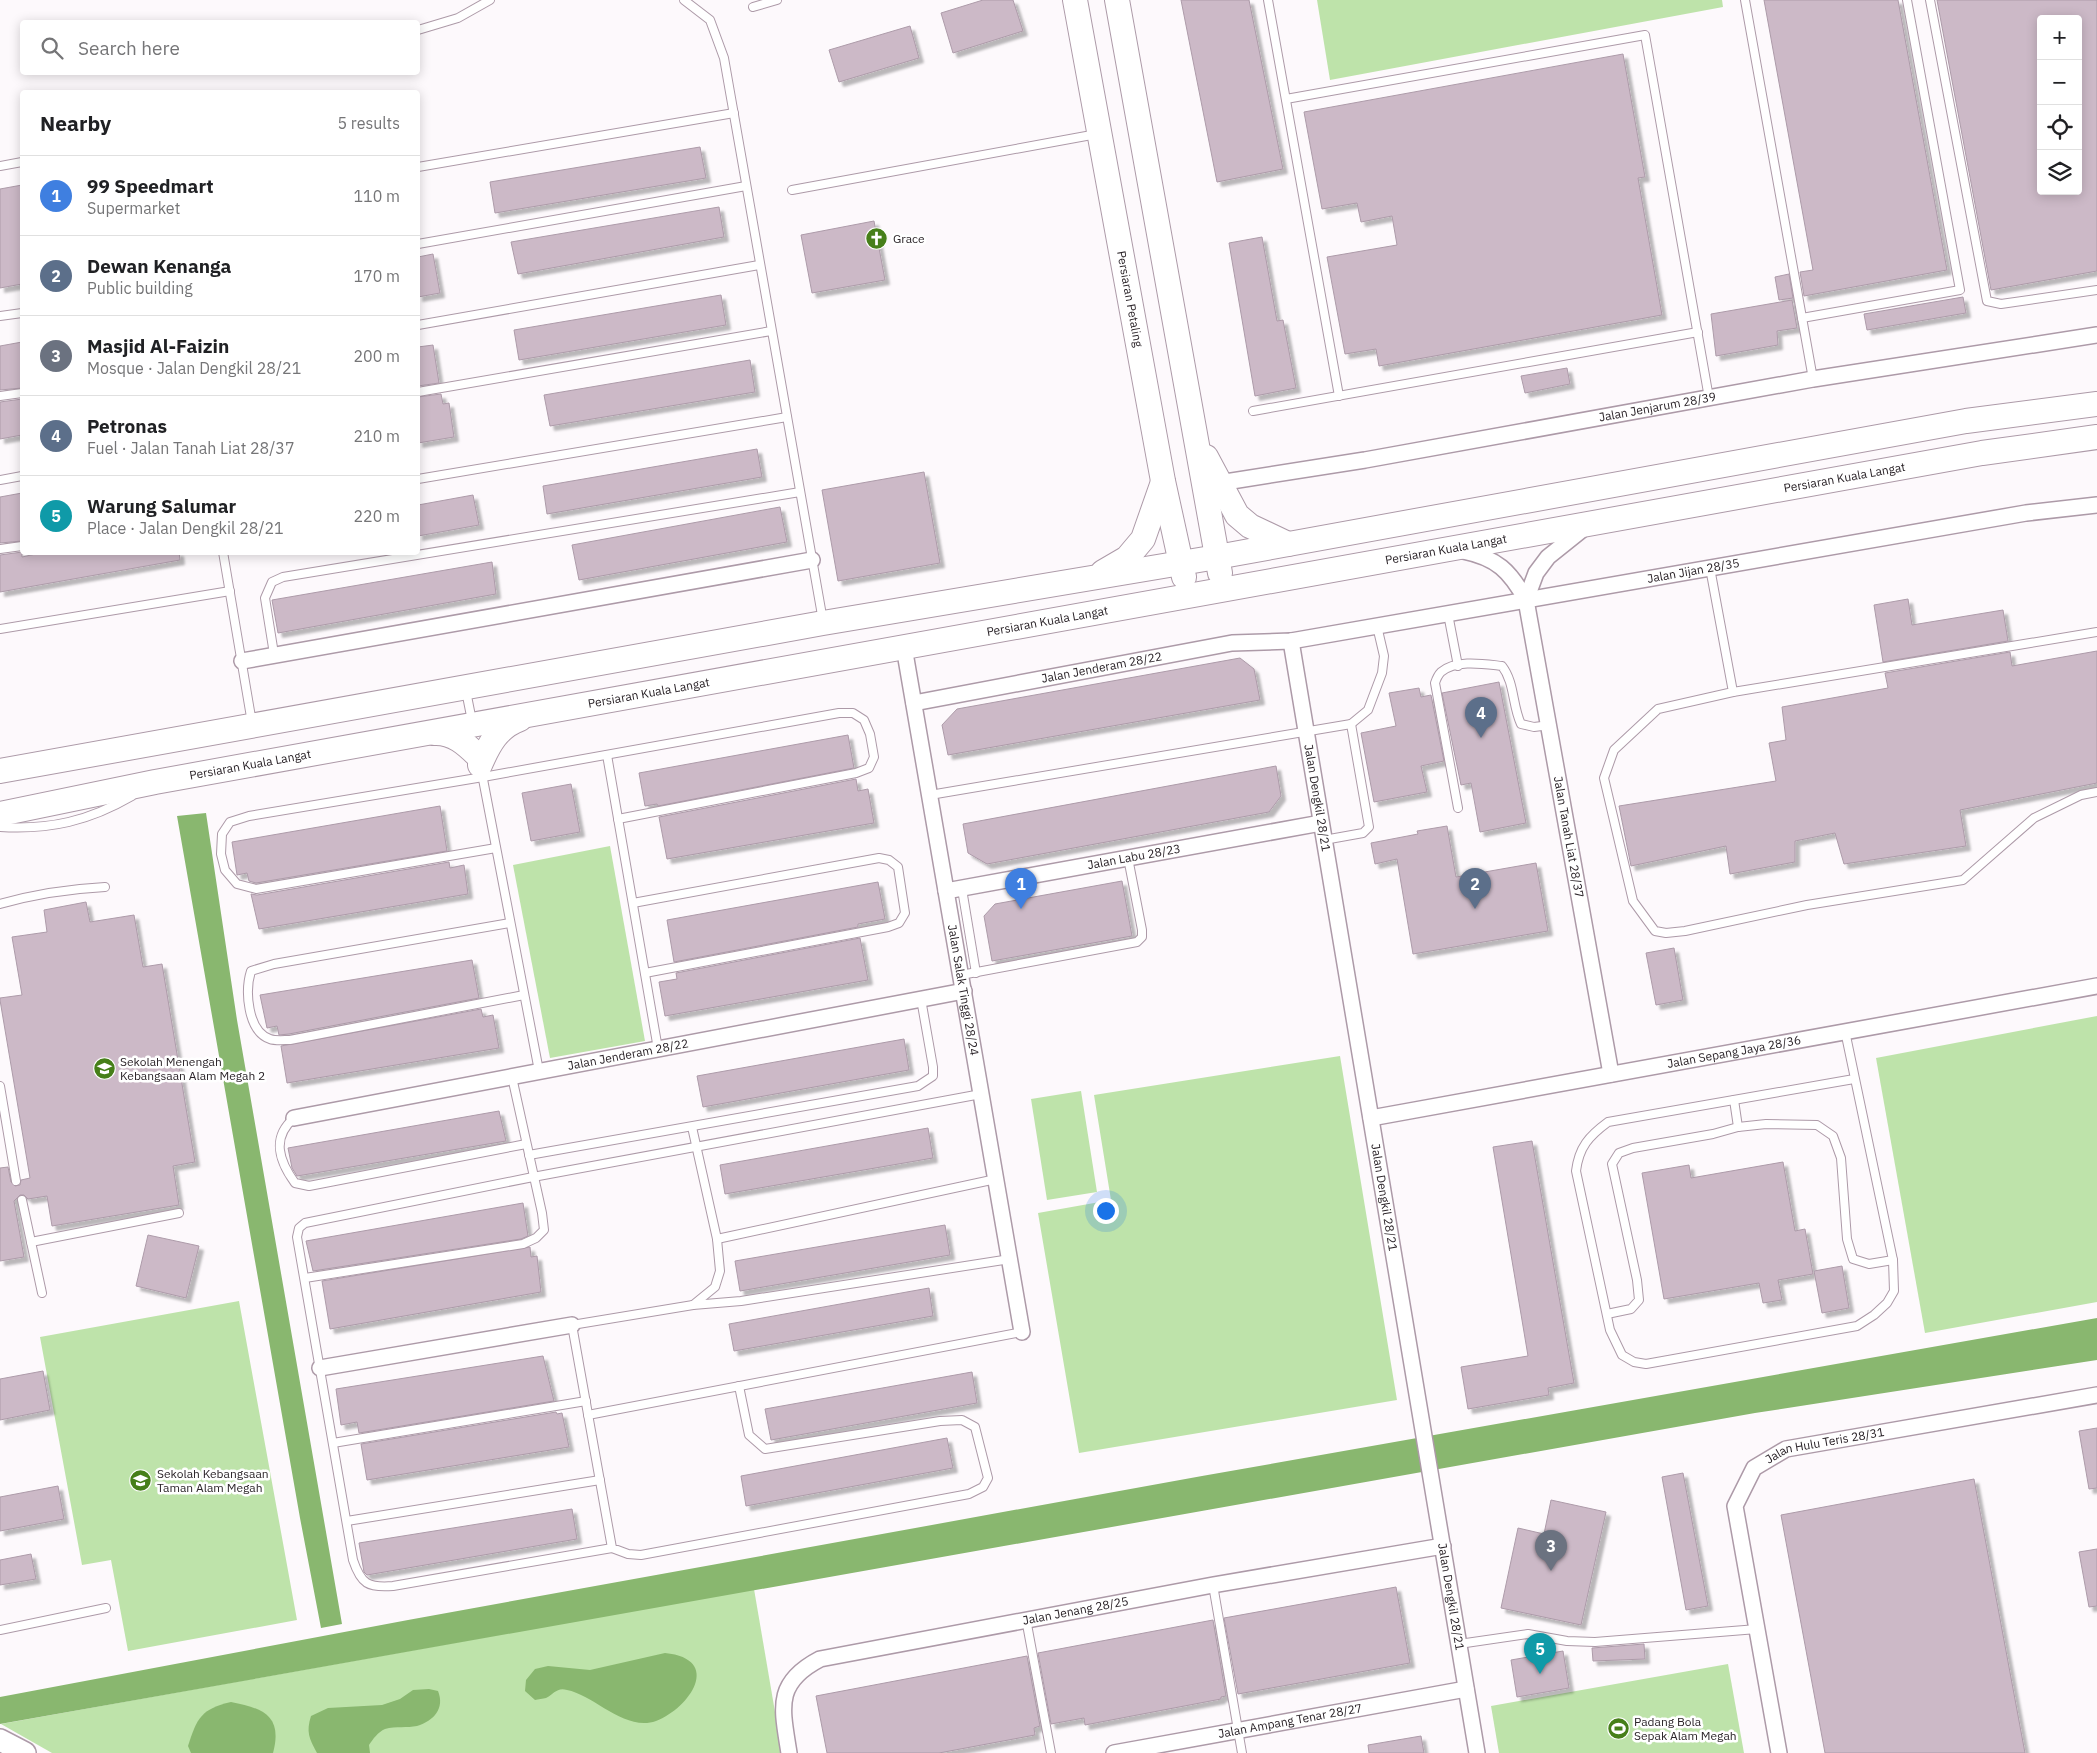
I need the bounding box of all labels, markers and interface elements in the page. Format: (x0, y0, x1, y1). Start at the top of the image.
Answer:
map controls (2037, 15, 2082, 195)
button: + (2037, 15, 2082, 60)
search box (20, 20, 420, 75)
icon: search (38, 34, 66, 62)
text: Search here (78, 36, 180, 60)
button: − (2037, 60, 2082, 105)
button: locate (2037, 105, 2082, 150)
text: Nearby (40, 109, 111, 137)
text: 5 results (337, 113, 400, 133)
button: layers (2037, 150, 2082, 195)
text: 99 Speedmart (87, 174, 213, 198)
text: 1 (51, 186, 61, 206)
text: 110 m (353, 186, 400, 206)
text: Supermarket (87, 198, 180, 218)
church icon: Grace (865, 227, 889, 251)
place label: Grace (893, 231, 925, 246)
street label: Persiaran Petaling (1114, 250, 1146, 349)
text: Dewan Kenanga (87, 254, 231, 278)
text: 2 (51, 266, 61, 286)
text: 170 m (353, 266, 400, 286)
text: Public building (87, 278, 193, 298)
text: Masjid Al-Faizin (87, 334, 229, 358)
text: 3 (51, 346, 61, 366)
text: 200 m (353, 346, 400, 366)
text: Mosque · Jalan Dengkil 28/21 (87, 358, 301, 378)
street label: Jalan Jenjarum 28/39 (1598, 389, 1717, 425)
text: Petronas (87, 414, 167, 438)
text: 4 (51, 426, 61, 446)
text: 210 m (353, 426, 400, 446)
text: Fuel · Jalan Tanah Liat 28/37 (87, 438, 295, 458)
street label: Persiaran Kuala Langat (1782, 459, 1906, 496)
text: Warung Salumar (87, 494, 236, 518)
text: 5 (51, 506, 61, 526)
text: 220 m (353, 506, 400, 526)
text: Place · Jalan Dengkil 28/21 (87, 518, 284, 538)
street label: Persiaran Kuala Langat (1384, 531, 1508, 567)
street label: Jalan Jijan 28/35 (1646, 555, 1741, 586)
street label: Persiaran Kuala Langat (985, 603, 1109, 639)
street label: Jalan Jenderam 28/22 (1040, 648, 1163, 686)
street label: Persiaran Kuala Langat (587, 674, 711, 711)
pin: 4 (1465, 697, 1497, 738)
street label: Jalan Dengkil 28/21 (1301, 743, 1334, 853)
street label: Persiaran Kuala Langat (188, 746, 312, 783)
street label: Jalan Tanah Liat 28/37 (1551, 775, 1587, 899)
street label: Jalan Labu 28/23 (1086, 841, 1182, 872)
pin: 1 (1005, 868, 1037, 909)
pin: 2 (1459, 868, 1491, 909)
street label: Jalan Salak Tinggi 28/24 (945, 923, 982, 1057)
street label: Jalan Sepang Jaya 28/36 (1666, 1032, 1802, 1071)
street label: Jalan Jenderam 28/22 (566, 1035, 690, 1073)
place label: Sekolah Menengah Kebangsaan Alam Megah 2 (120, 1054, 265, 1083)
school or university icon: Sekolah Menengah Kebangsaan Alam Megah 2 (92, 1057, 116, 1081)
street label: Jalan Dengkil 28/21 (1368, 1142, 1401, 1252)
your location (1093, 1198, 1119, 1224)
street label: Jalan Hulu Teris 28/31 (1762, 1424, 1885, 1467)
place label: Sekolah Kebangsaan Taman Alam Megah (157, 1466, 269, 1495)
school or university icon: Sekolah Kebangsaan Taman Alam Megah (129, 1469, 153, 1493)
pin: 3 (1535, 1530, 1567, 1571)
street label: Jalan Dengkil 28/21 (1435, 1542, 1468, 1651)
street label: Jalan Jenang 28/25 (1021, 1593, 1130, 1628)
pin: 5 (1524, 1633, 1556, 1674)
street label: Jalan Ampang Tenar 28/27 (1217, 1700, 1363, 1741)
place label: Padang Bola Sepak Alam Megah (1634, 1714, 1737, 1743)
sports icon: Padang Bola Sepak Alam Megah (1606, 1717, 1630, 1741)

